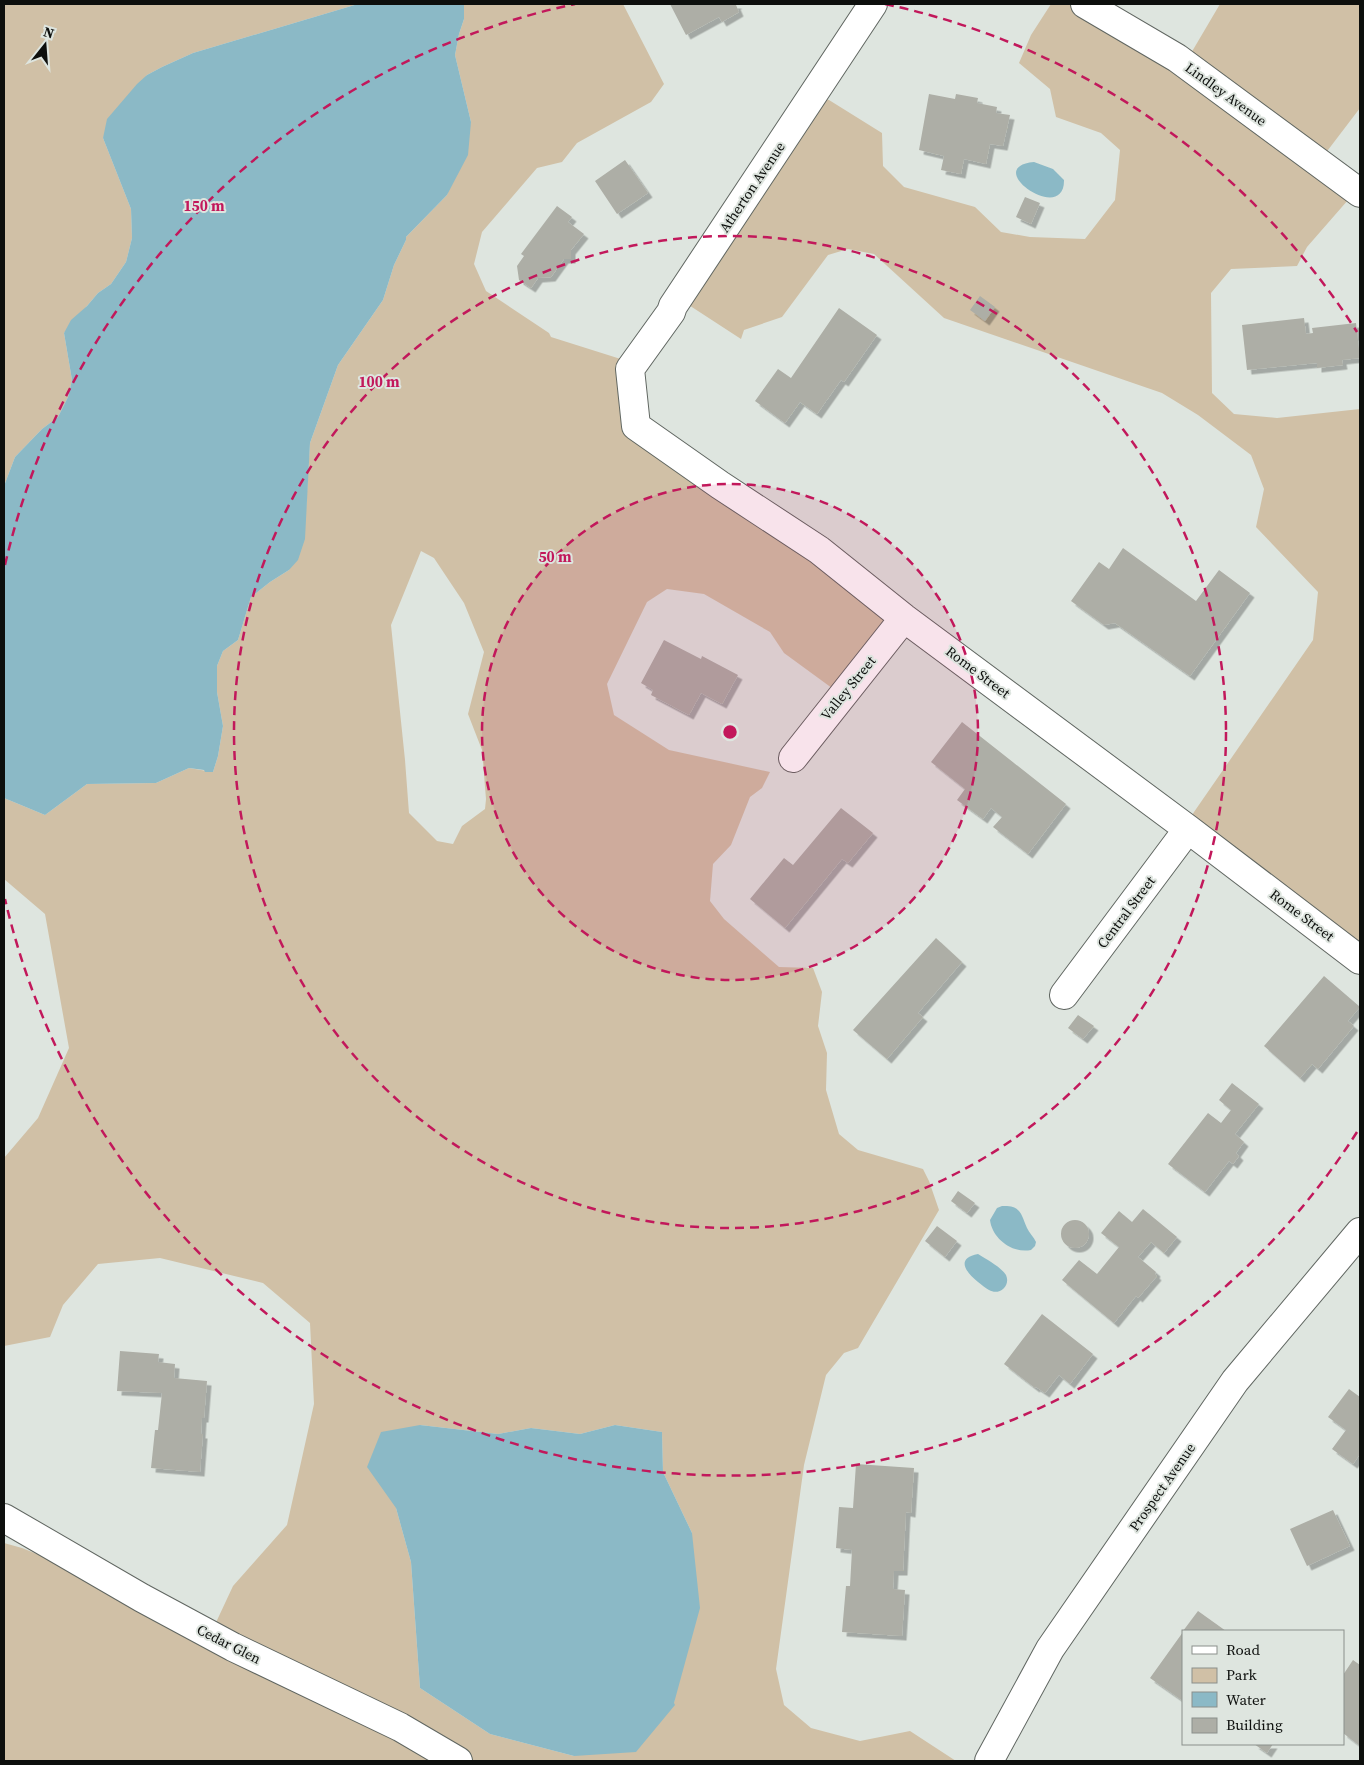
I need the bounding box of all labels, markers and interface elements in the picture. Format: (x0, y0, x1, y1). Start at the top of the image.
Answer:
north arrow (20, 20, 70, 70)
text: N (41, 22, 57, 44)
street label: Lindley Avenue (1181, 58, 1271, 130)
street label: Atherton Avenue (714, 138, 790, 236)
text: 150 m (183, 195, 225, 216)
text: 100 m (358, 371, 400, 392)
text: 50 m (538, 546, 572, 567)
street label: Rome Street (942, 641, 1015, 703)
street label: Valley Street (816, 651, 880, 724)
centre of rings (721, 723, 739, 741)
street label: Central Street (1092, 872, 1160, 952)
street label: Rome Street (1266, 884, 1339, 946)
street label: Prospect Avenue (1124, 1439, 1200, 1535)
street label: Cedar Glen (194, 1619, 265, 1669)
legend (1182, 1630, 1344, 1745)
text: Road (1226, 1639, 1260, 1660)
text: Park (1226, 1664, 1258, 1685)
text: Water (1226, 1689, 1267, 1710)
text: Building (1226, 1714, 1283, 1735)

